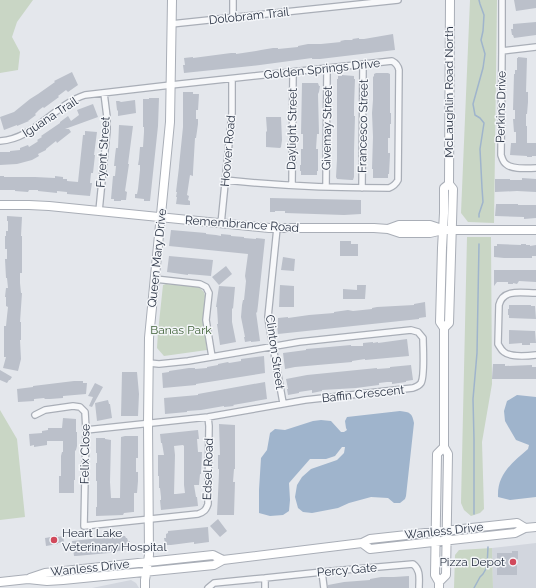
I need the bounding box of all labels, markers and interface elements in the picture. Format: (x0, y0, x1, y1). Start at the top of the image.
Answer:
street label: Dolobram Trail (208, 5, 291, 27)
street label: McLaughlin Road North (442, 26, 456, 158)
street label: Golden Springs Drive (263, 56, 381, 82)
street label: Perkins Drive (493, 71, 509, 143)
street label: Francesco Street (355, 79, 371, 173)
street label: Givemay Street (319, 86, 335, 170)
street label: Daylight Street (284, 88, 300, 170)
street label: Iguana Trail (20, 94, 81, 140)
street label: Hoover Road (218, 115, 238, 187)
street label: Fryent Street (94, 116, 112, 188)
street label: Queen Mary Drive (145, 208, 169, 308)
street label: Remembrance Road (184, 213, 300, 235)
street label: Clinton Street (263, 314, 287, 390)
park label: Banas Park (150, 323, 212, 337)
street label: Baffin Crescent (321, 383, 405, 405)
street label: Felix Close (77, 424, 93, 484)
street label: Edsel Road (200, 438, 216, 500)
street label: Wanless Drive (404, 520, 484, 542)
place label: Heart Lake Veterinary Hospital (62, 526, 167, 554)
marker: Heart Lake Veterinary Hospital (49, 535, 59, 545)
place label: Pizza Depot (439, 555, 505, 569)
street label: Wanless Drive (50, 557, 130, 579)
marker: Pizza Depot (508, 557, 518, 567)
street label: Percy Gate (316, 560, 378, 580)

